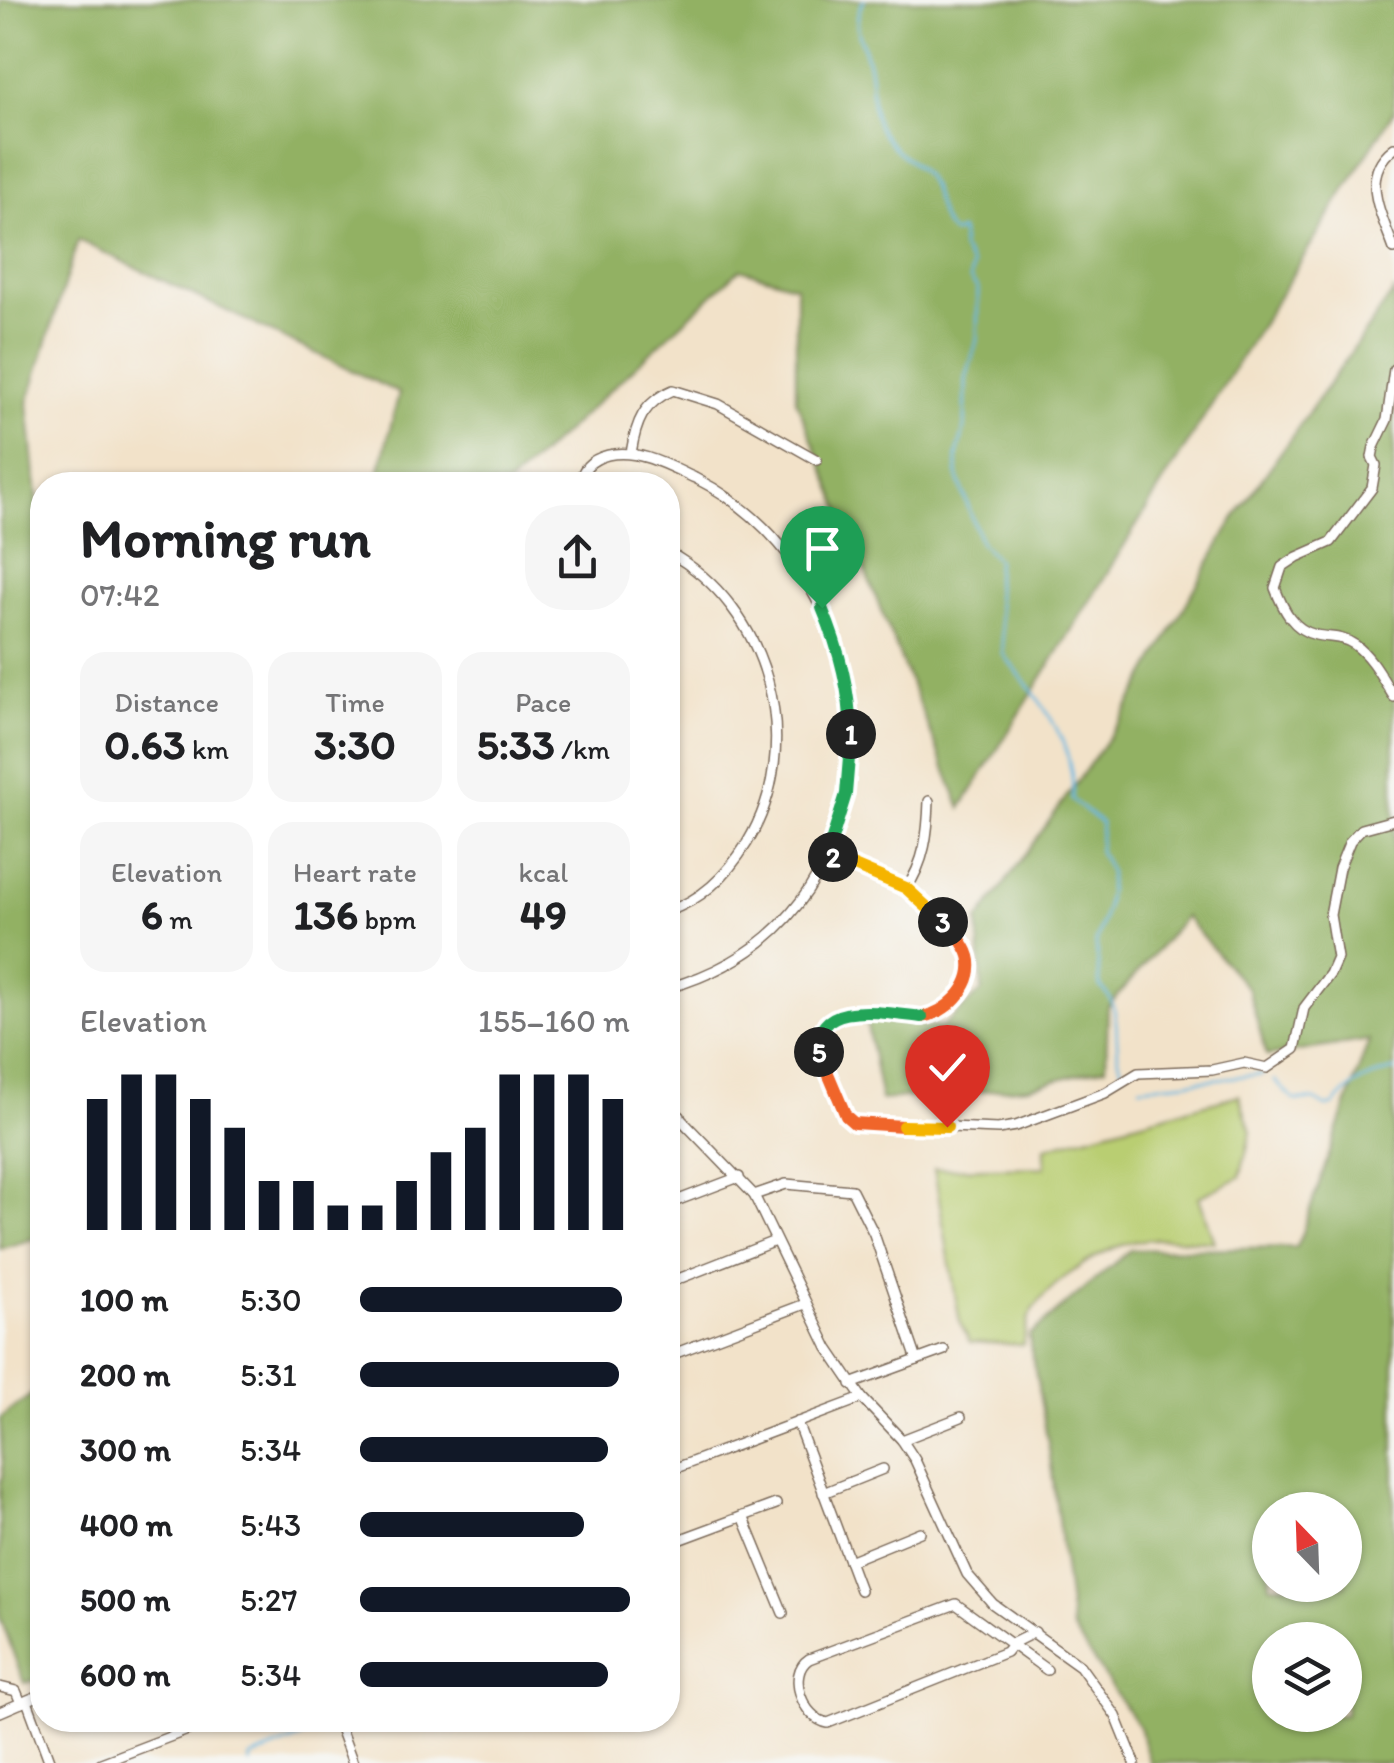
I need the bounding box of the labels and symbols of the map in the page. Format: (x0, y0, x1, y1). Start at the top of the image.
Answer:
pin (780, 506, 865, 609)
pin: 1 (826, 709, 876, 759)
pin: 2 (808, 832, 858, 882)
pin: 3 (918, 897, 968, 947)
pin (905, 1025, 990, 1128)
pin: 5 (794, 1027, 844, 1077)
north arrow (1252, 1492, 1362, 1602)

